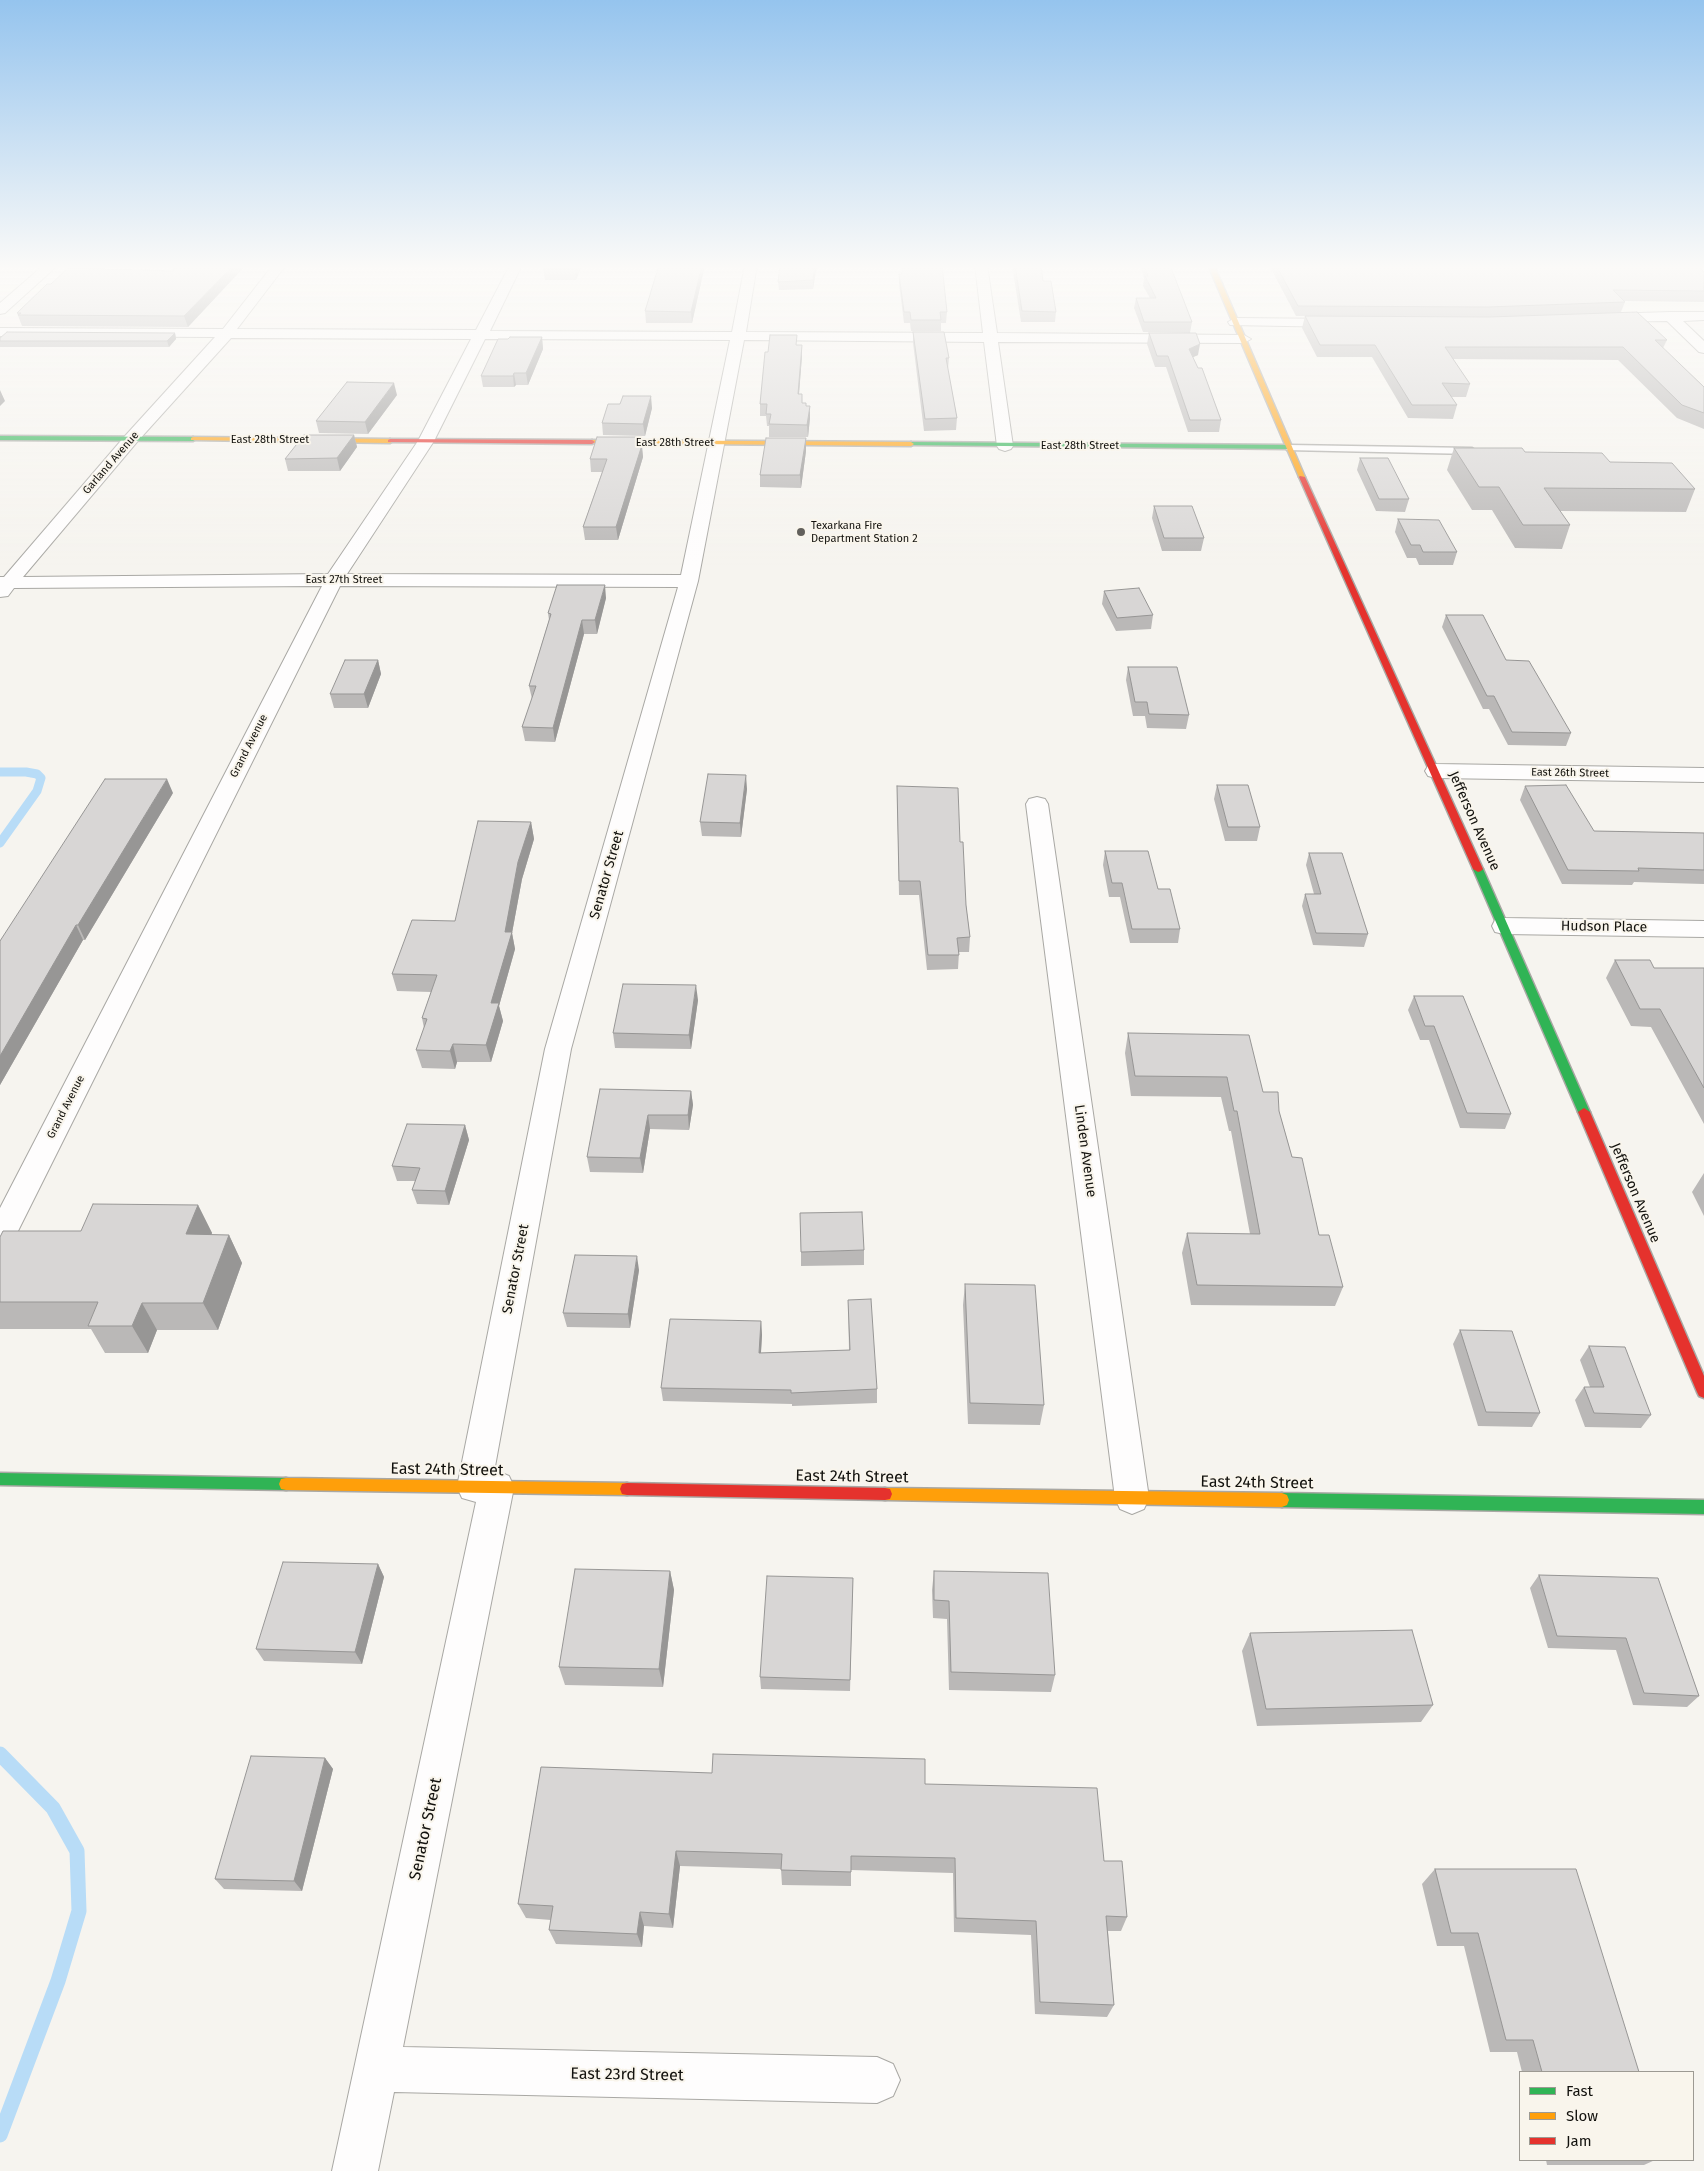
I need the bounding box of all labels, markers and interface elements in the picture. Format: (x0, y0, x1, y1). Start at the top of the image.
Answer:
street label: Garland Avenue (80, 429, 142, 497)
street label: East 28th Street (231, 433, 309, 447)
street label: East 28th Street (636, 436, 714, 450)
street label: East 28th Street (1041, 439, 1119, 453)
place label: Texarkana Fire Department Station 2 (811, 519, 918, 545)
marker: Texarkana Fire Department Station 2 (795, 526, 807, 538)
street label: East 27th Street (305, 573, 383, 587)
street label: Grand Avenue (227, 712, 271, 780)
street label: East 26th Street (1531, 766, 1609, 780)
street label: Jefferson Avenue (1445, 769, 1503, 873)
street label: Senator Street (586, 829, 628, 921)
street label: Hudson Place (1561, 918, 1647, 936)
street label: Grand Avenue (44, 1073, 88, 1141)
street label: Linden Avenue (1070, 1104, 1100, 1198)
street label: Jefferson Avenue (1606, 1140, 1664, 1246)
street label: Senator Street (499, 1223, 533, 1315)
street label: East 24th Street (390, 1459, 504, 1481)
street label: East 24th Street (795, 1466, 909, 1488)
street label: East 24th Street (1200, 1472, 1314, 1494)
street label: Senator Street (406, 1776, 446, 1882)
street label: East 23rd Street (570, 2064, 684, 2086)
legend (1519, 2071, 1694, 2161)
text: Fast (1566, 2082, 1593, 2100)
text: Slow (1566, 2107, 1598, 2125)
text: Jam (1566, 2132, 1592, 2150)

